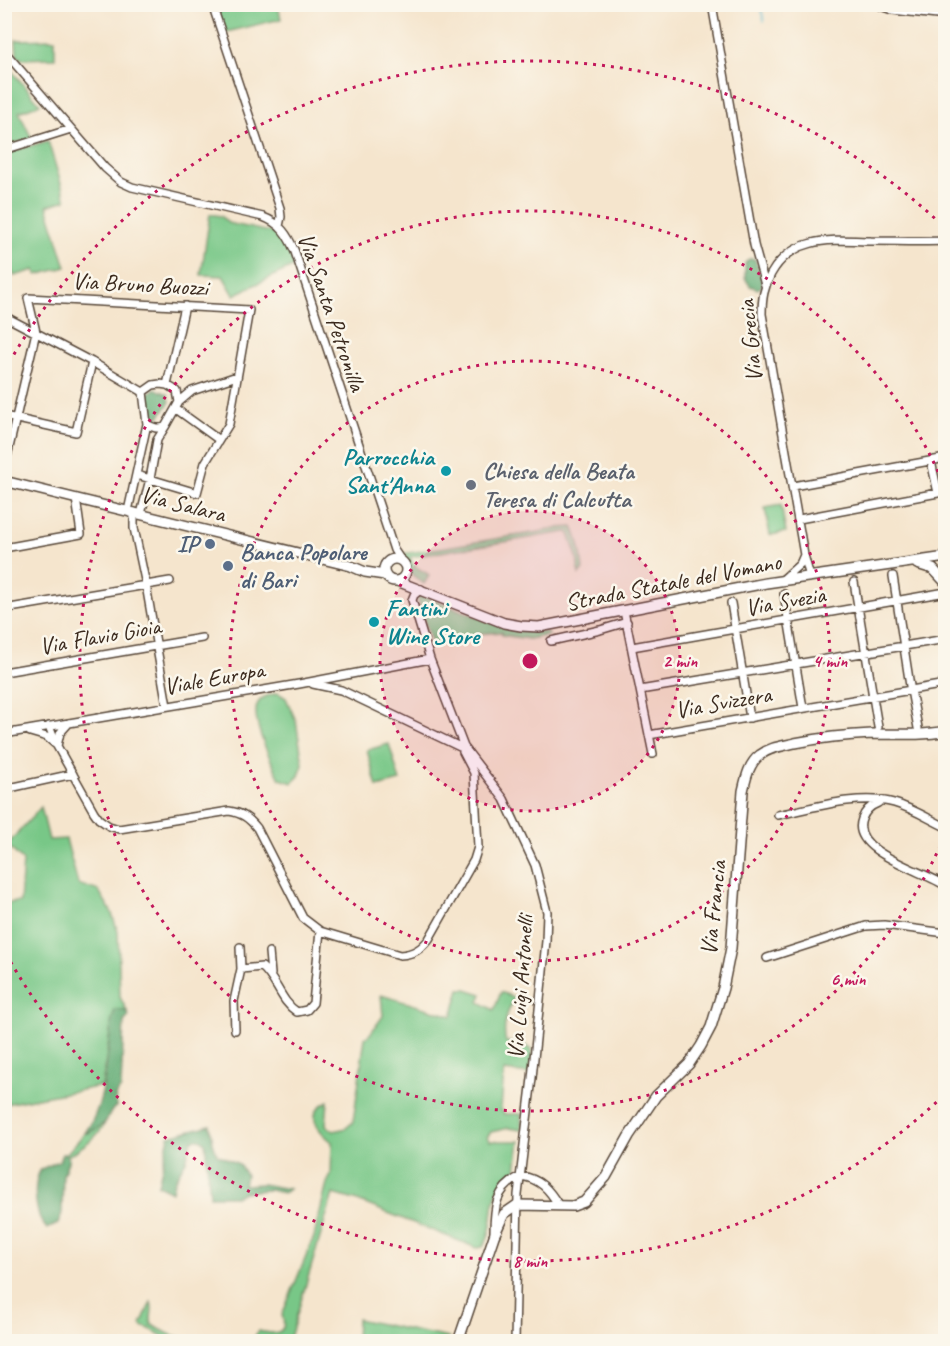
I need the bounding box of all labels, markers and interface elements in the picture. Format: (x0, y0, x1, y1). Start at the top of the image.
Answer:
street label: Via Santa Petronilla (291, 229, 374, 396)
street label: Via Bruno Buozzi (71, 265, 211, 303)
street label: Via Grecia (731, 297, 769, 384)
place label: Parrocchia Sant'Anna (343, 442, 436, 500)
place label: Chiesa della Beata Teresa di Calcutta (483, 456, 636, 514)
marker: Parrocchia Sant'Anna (439, 464, 453, 478)
marker: Chiesa della Beata Teresa di Calcutta (464, 478, 478, 492)
street label: Via Salara (138, 479, 230, 529)
place label: IP (177, 529, 202, 559)
marker: IP (203, 537, 217, 551)
place label: Banca Popolare di Bari (240, 537, 369, 595)
street label: Strada Statale del Vomano (563, 546, 785, 618)
marker: Banca Popolare di Bari (221, 559, 235, 573)
street label: Via Svezia (743, 579, 829, 623)
place label: Fantini Wine Store (386, 593, 481, 651)
street label: Via Flavio Gioia (37, 610, 165, 661)
marker: Fantini Wine Store (367, 615, 381, 629)
text: 2 min (663, 650, 698, 672)
text: 4 min (813, 650, 848, 672)
centre of rings (520, 651, 540, 671)
street label: Viale Europa (162, 654, 269, 702)
street label: Via Svizzera (673, 679, 775, 725)
street label: Via Francia (693, 858, 733, 957)
street label: Via Luigi Antonelli (500, 911, 540, 1060)
text: 6 min (831, 968, 866, 990)
text: 8 min (513, 1250, 548, 1272)

